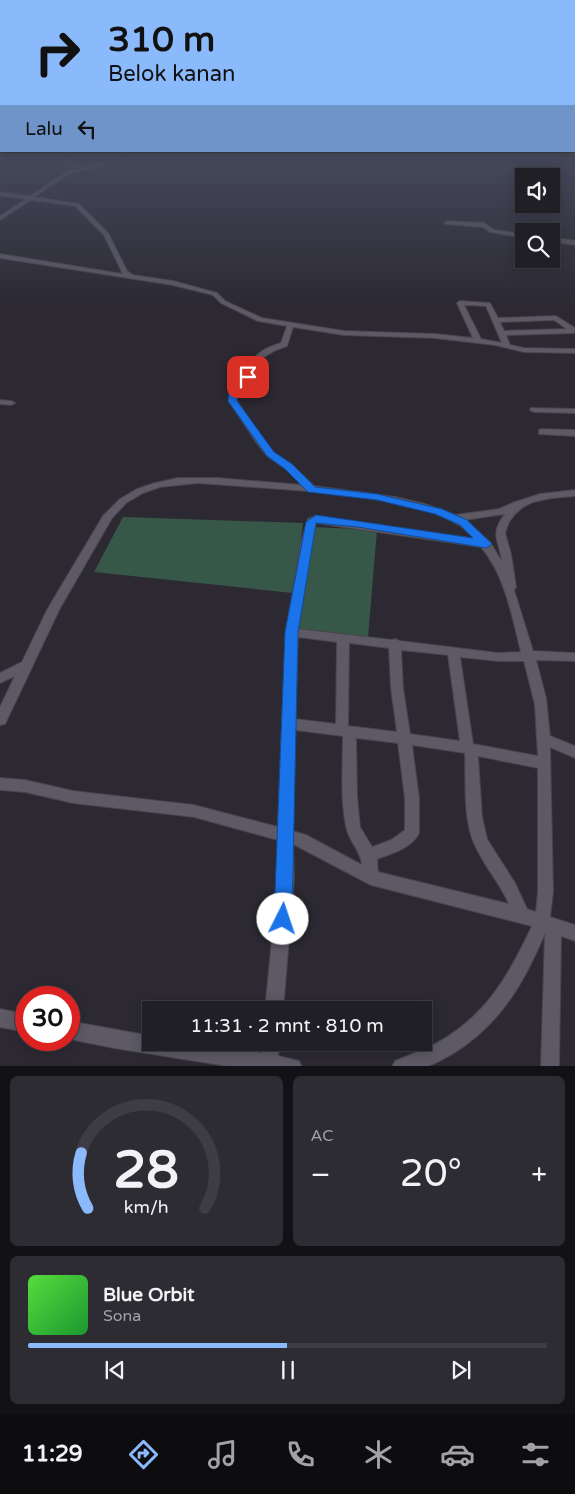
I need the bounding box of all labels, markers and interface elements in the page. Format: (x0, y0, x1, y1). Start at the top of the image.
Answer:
text: 310 m (108, 19, 215, 61)
icon: right (25, 20, 90, 85)
text: Belok kanan (108, 61, 235, 87)
icon: left (73, 115, 101, 143)
text: Lalu (25, 118, 63, 140)
map controls (515, 168, 560, 268)
button: sound (515, 168, 560, 213)
button: search (515, 223, 560, 268)
pin (227, 356, 269, 398)
icon: arrive (234, 363, 262, 391)
position arrow (256, 892, 308, 944)
speed limit sign: 30 (15, 986, 80, 1051)
text: 11:31 · 2 mnt · 810 m (190, 1015, 384, 1037)
text: AC (311, 1126, 333, 1146)
text: 28 (114, 1139, 179, 1202)
text: 20° (400, 1151, 462, 1197)
text: − (311, 1158, 330, 1192)
text: + (531, 1158, 547, 1192)
text: km/h (124, 1197, 169, 1218)
text: Blue Orbit (103, 1284, 195, 1306)
text: Sona (103, 1306, 141, 1326)
icon: previous (101, 1356, 129, 1384)
icon: pause (274, 1356, 302, 1384)
icon: next (447, 1356, 475, 1384)
icon: directions (126, 1437, 161, 1472)
icon: music (205, 1437, 240, 1472)
icon: phone (283, 1437, 318, 1472)
icon: climate (361, 1437, 396, 1472)
icon: car (440, 1437, 475, 1472)
icon: filters (518, 1437, 553, 1472)
text: 11:29 (22, 1441, 83, 1467)

